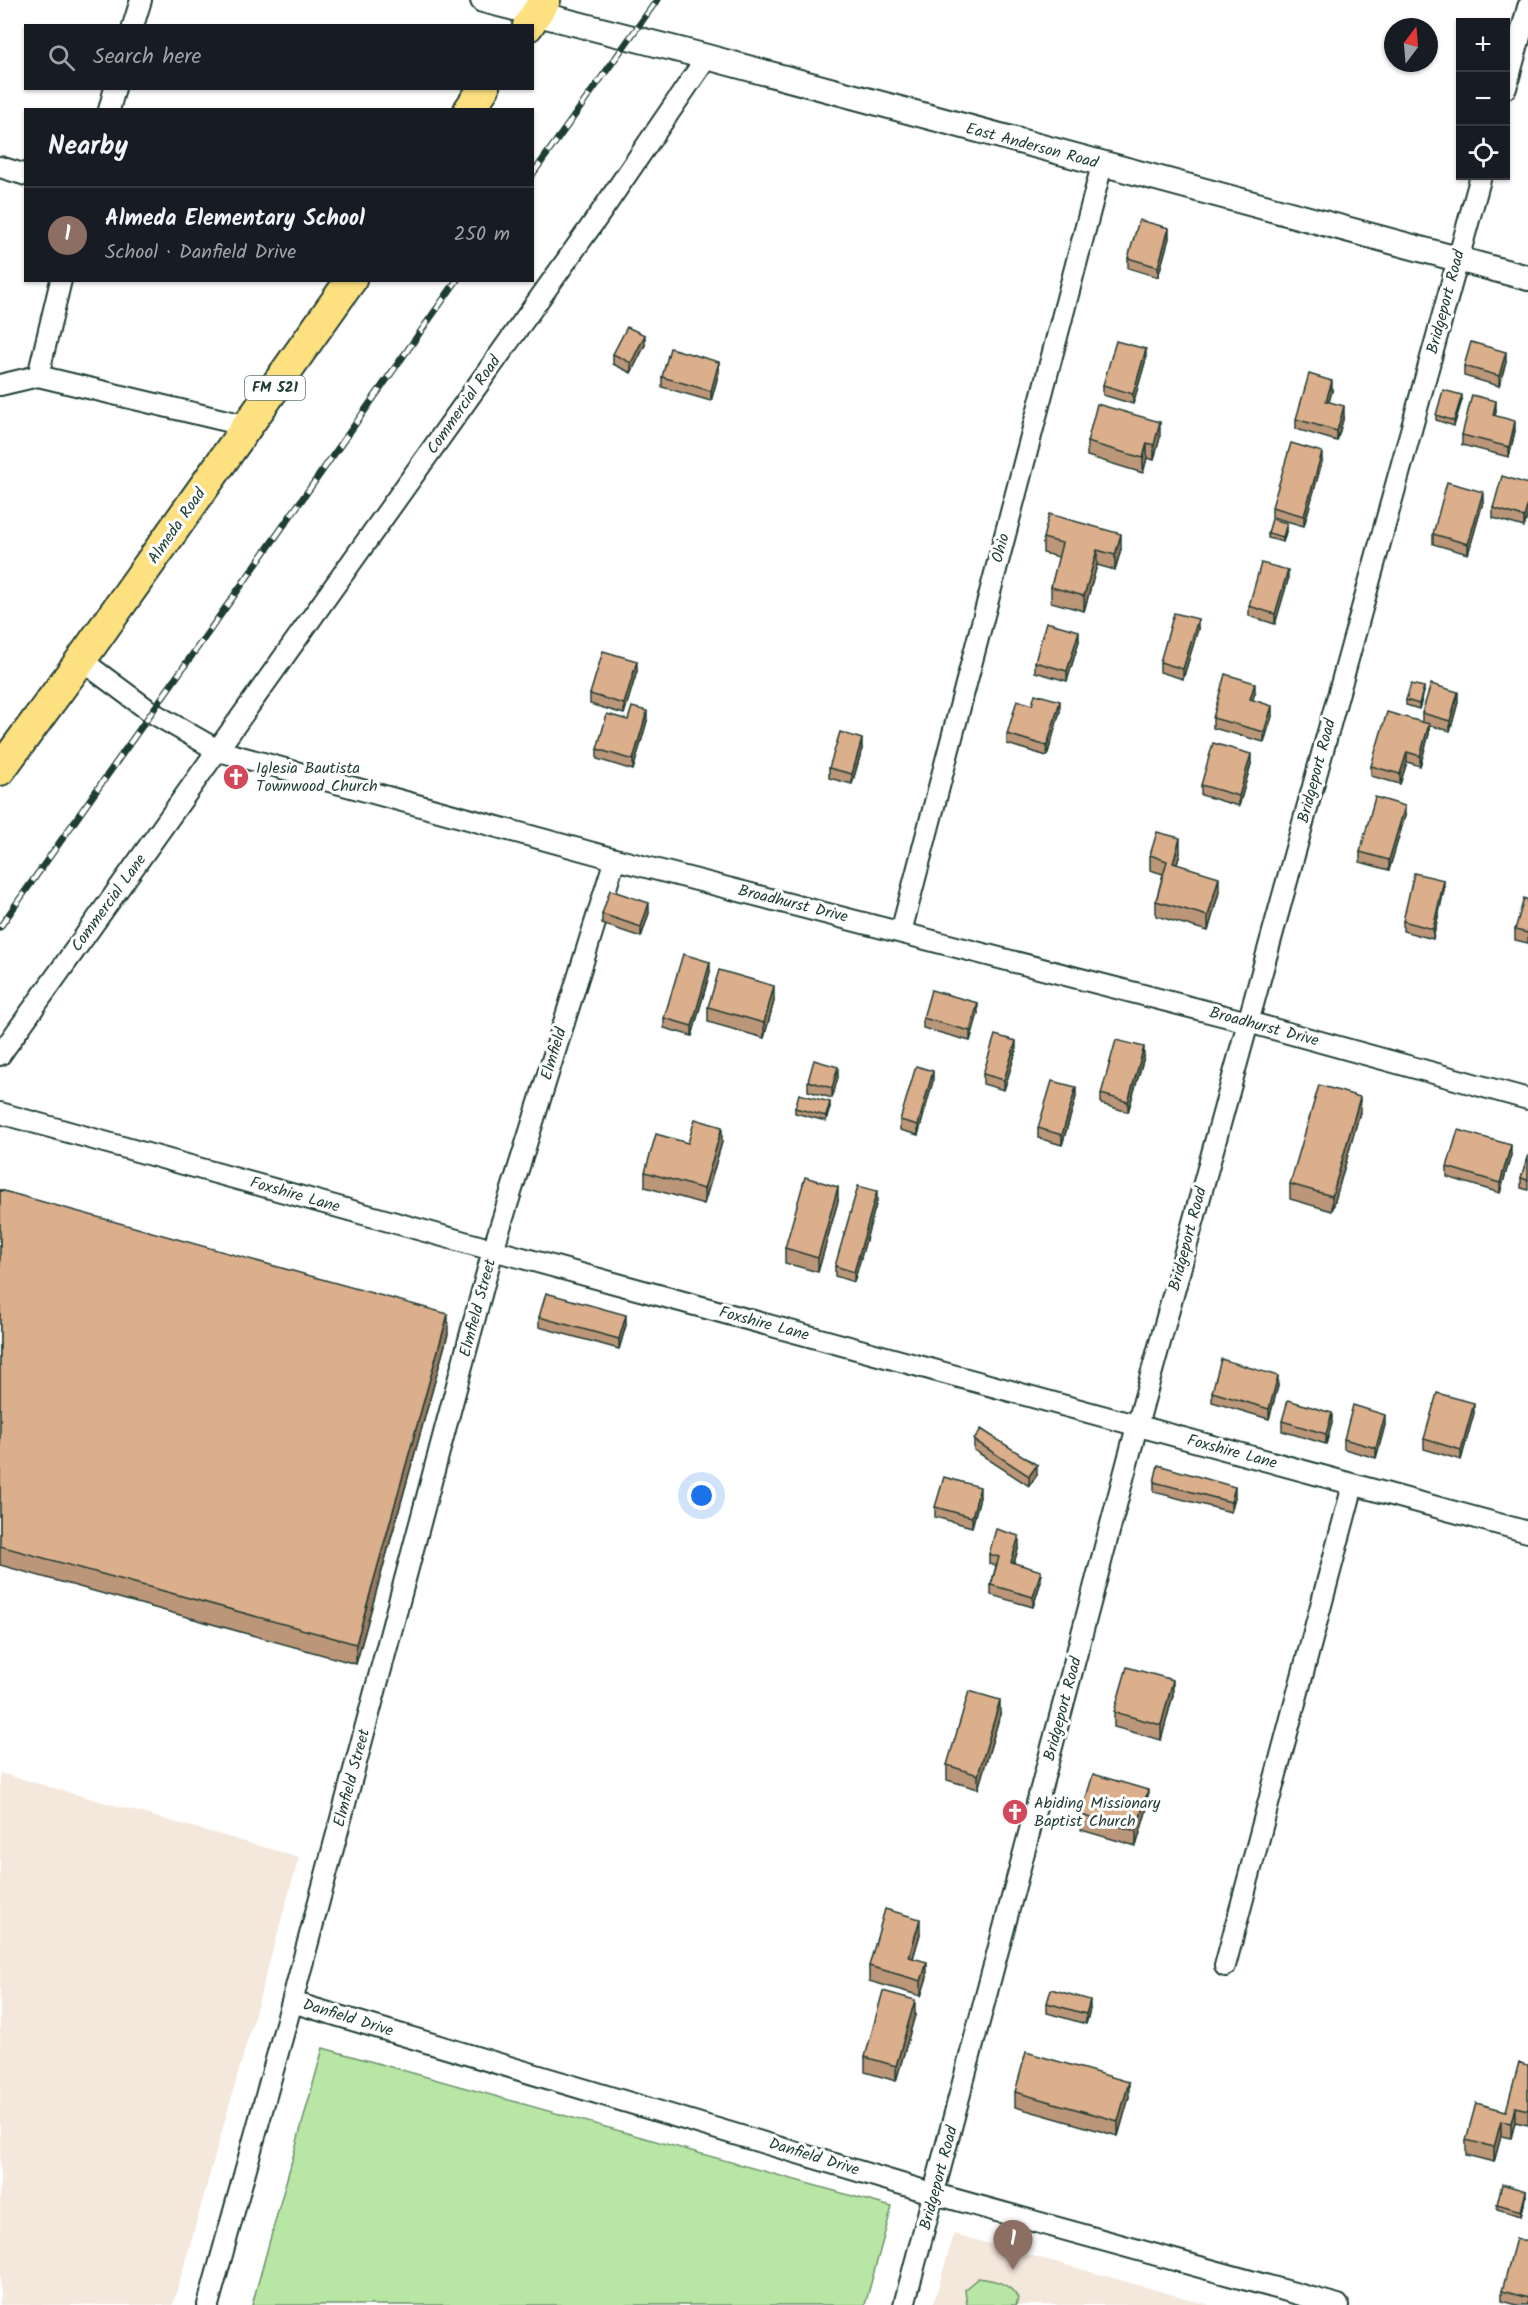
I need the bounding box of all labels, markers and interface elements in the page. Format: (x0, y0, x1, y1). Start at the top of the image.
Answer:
north arrow (1384, 18, 1438, 72)
map controls (1456, 18, 1510, 180)
button: + (1456, 18, 1510, 72)
search box (24, 24, 534, 90)
text: Search here (93, 40, 201, 75)
icon: search (45, 41, 78, 74)
button: − (1456, 72, 1510, 126)
street label: East Anderson Road (963, 116, 1102, 176)
text: Nearby (48, 126, 128, 168)
button: locate (1456, 126, 1510, 180)
text: Almeda Elementary School (105, 202, 365, 237)
text: 1 (64, 219, 71, 251)
text: 250 m (454, 219, 510, 251)
text: School · Danfield Drive (105, 237, 296, 269)
street label: Bridgeport Road (1420, 246, 1472, 357)
street label: Commercial Road (421, 350, 508, 460)
road number: FM 521 (245, 376, 305, 400)
street label: Almeda Road (142, 482, 213, 569)
street label: Ohio (985, 531, 1017, 565)
street label: Bridgeport Road (1291, 715, 1343, 826)
place label: Iglesia Bautista Townwood Church (256, 756, 378, 799)
church icon: Iglesia Bautista Townwood Church (221, 762, 251, 792)
street label: Commercial Lane (65, 849, 153, 957)
street label: Broadhurst Drive (735, 878, 851, 930)
street label: Broadhurst Drive (1206, 1000, 1322, 1054)
street label: Elmfield (534, 1024, 574, 1083)
street label: Foxshire Lane (247, 1170, 343, 1220)
street label: Bridgeport Road (1162, 1183, 1214, 1294)
street label: Elmfield Street (453, 1255, 503, 1360)
street label: Foxshire Lane (716, 1300, 812, 1348)
street label: Foxshire Lane (1184, 1428, 1280, 1476)
your location (687, 1481, 716, 1510)
street label: Bridgeport Road (1037, 1653, 1089, 1764)
street label: Elmfield Street (327, 1725, 377, 1830)
place label: Abiding Missionary Baptist Church (1034, 1791, 1161, 1834)
church icon: Abiding Missionary Baptist Church (1000, 1797, 1030, 1827)
street label: Danfield Drive (300, 1992, 396, 2044)
street label: Bridgeport Road (913, 2122, 965, 2233)
street label: Danfield Drive (766, 2131, 862, 2183)
pin: 1 (994, 2220, 1032, 2270)

